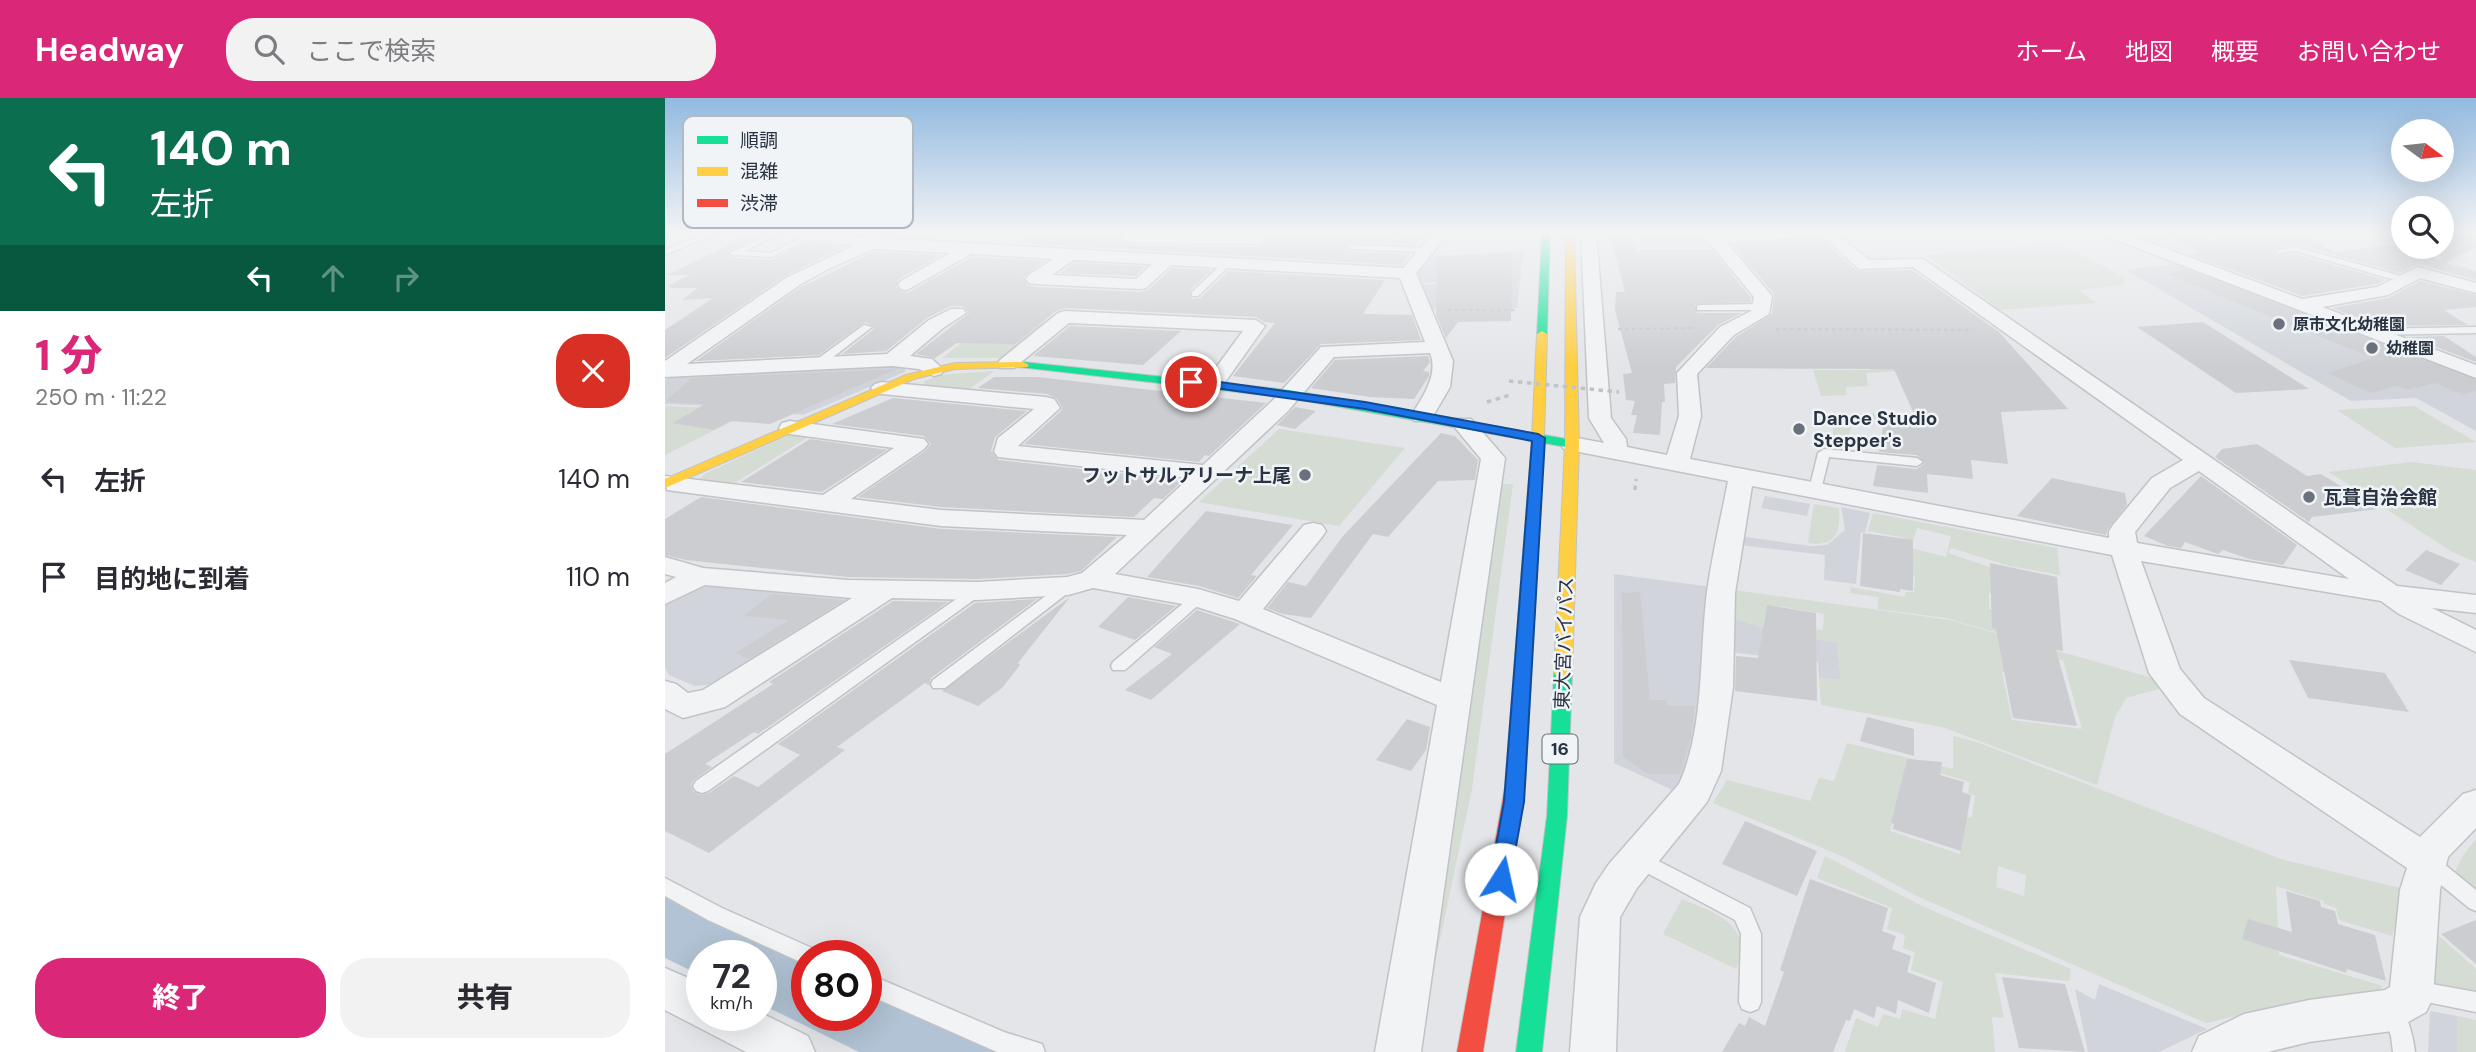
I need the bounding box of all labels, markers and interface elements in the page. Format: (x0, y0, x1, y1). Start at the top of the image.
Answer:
search box (226, 18, 716, 81)
text: Headway (35, 28, 184, 71)
icon: search (250, 30, 288, 68)
text: ここで検索 (306, 34, 436, 68)
text: ホーム (2016, 36, 2087, 67)
text: 地図 (2125, 36, 2173, 67)
text: 概要 (2211, 36, 2259, 67)
text: お問い合わせ (2297, 36, 2441, 67)
text: 140 m (150, 116, 292, 180)
legend (683, 116, 913, 228)
north arrow (2391, 119, 2453, 182)
map controls (2391, 119, 2454, 259)
icon: left (35, 126, 126, 217)
text: 順調 (740, 128, 778, 153)
text: 混雑 (740, 159, 778, 184)
text: 左折 (150, 183, 214, 225)
text: 渋滞 (740, 191, 778, 216)
button: search (2391, 196, 2454, 259)
icon: left (241, 259, 279, 297)
icon: ahead (314, 259, 352, 297)
icon: right (387, 259, 425, 297)
place label: 原市文化幼稚園 (2293, 314, 2405, 335)
marker: 原市文化幼稚園 (2271, 316, 2287, 332)
text: 1 分 (35, 328, 102, 383)
button: close (556, 334, 630, 408)
place label: 幼稚園 (2386, 338, 2434, 359)
marker: 幼稚園 (2364, 340, 2380, 356)
pin (1161, 352, 1221, 412)
icon: arrive (1172, 363, 1210, 401)
text: 250 m · 11:22 (35, 382, 167, 412)
place label: Dance Studio Stepper's (1813, 406, 1937, 453)
marker: Dance Studio Stepper's (1791, 421, 1807, 437)
icon: left (35, 460, 73, 498)
text: 140 m (558, 462, 630, 496)
place label: フットサルアリーナ上尾 (1082, 463, 1291, 488)
text: 左折 (94, 464, 146, 498)
marker: フットサルアリーナ上尾 (1297, 467, 1313, 483)
place label: 瓦葺自治会館 (2323, 485, 2437, 510)
marker: 瓦葺自治会館 (2301, 489, 2317, 505)
icon: arrive (35, 558, 73, 596)
text: 110 m (566, 560, 630, 594)
text: 目的地に到着 (94, 562, 250, 596)
street label: 東大宮バイパス (1549, 576, 1579, 710)
road number: 16 (1543, 734, 1577, 764)
position arrow (1464, 842, 1538, 916)
speed limit sign: 80 (791, 940, 882, 1031)
text: 72 (712, 953, 751, 999)
button: 終了 (35, 958, 326, 1038)
button: 共有 (340, 958, 630, 1038)
text: km/h (710, 991, 753, 1015)

